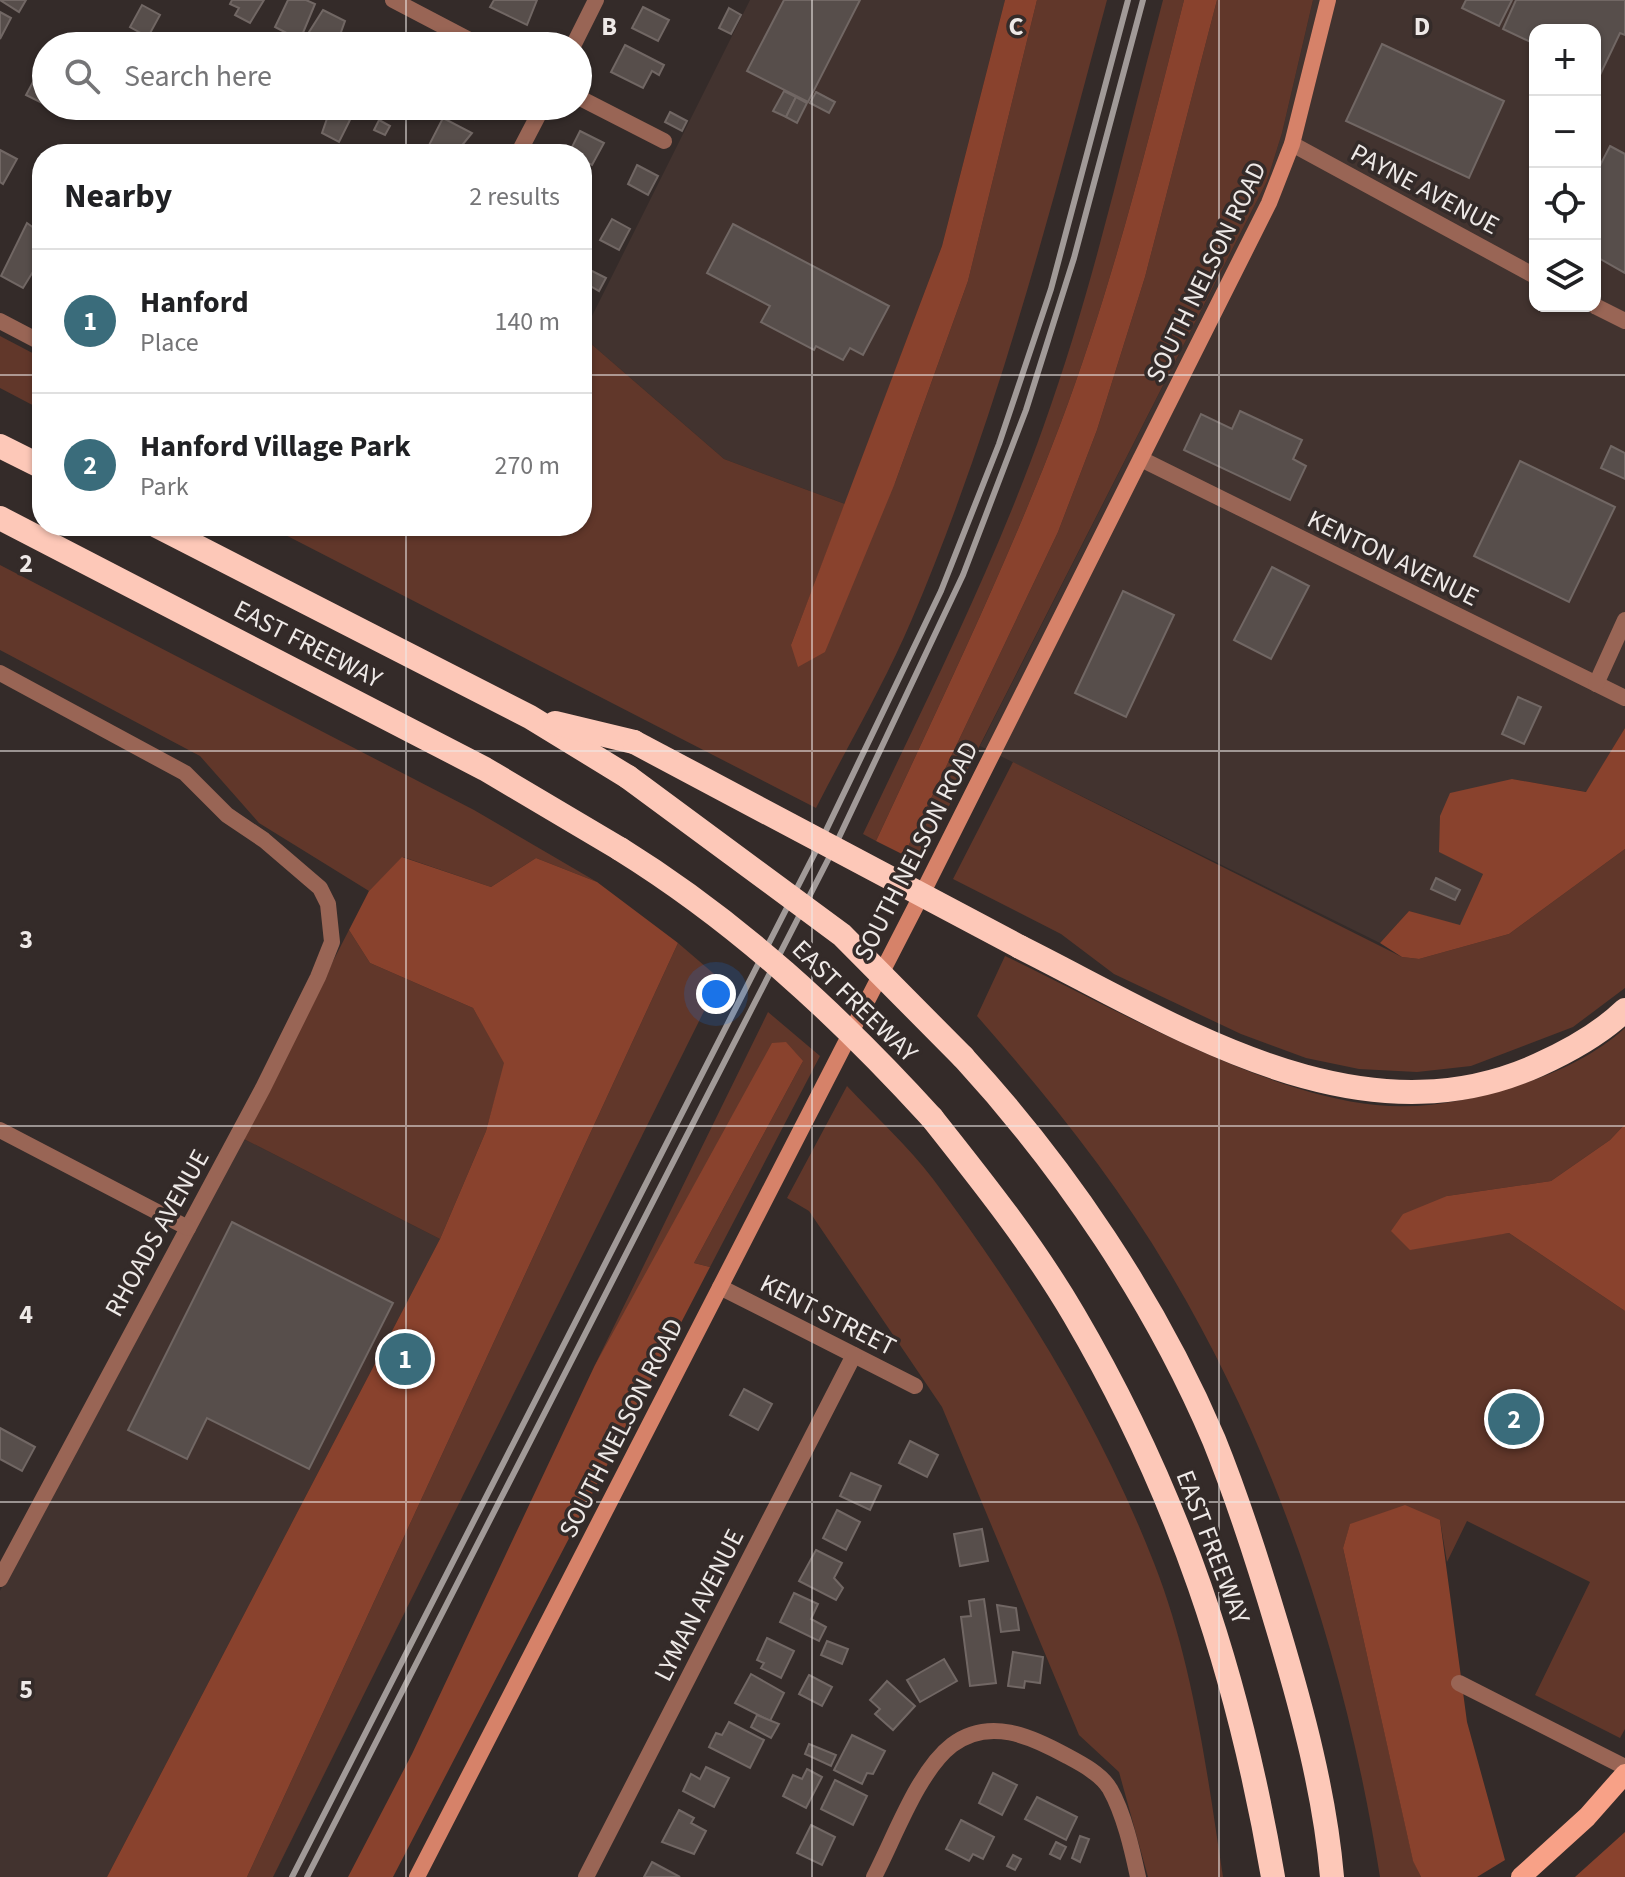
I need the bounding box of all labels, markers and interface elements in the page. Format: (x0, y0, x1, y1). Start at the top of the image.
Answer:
text: B (601, 8, 617, 45)
text: C (1008, 8, 1024, 45)
text: D (1414, 8, 1430, 45)
map controls (1529, 24, 1601, 312)
button: + (1529, 24, 1601, 96)
search box (32, 32, 592, 120)
icon: search (60, 54, 104, 98)
text: Search here (124, 55, 272, 98)
button: − (1529, 96, 1601, 168)
street label: PAYNE AVENUE (1344, 134, 1506, 244)
street label: SOUTH NELSON ROAD (1136, 155, 1276, 389)
button: locate (1529, 168, 1601, 240)
text: Nearby (64, 172, 172, 221)
text: 2 results (469, 178, 560, 215)
button: layers (1529, 240, 1601, 312)
text: Hanford (140, 281, 249, 324)
text: 1 (83, 303, 97, 340)
text: 140 m (494, 303, 560, 340)
text: Place (140, 324, 199, 361)
text: Hanford Village Park (140, 425, 411, 468)
text: 2 (83, 447, 97, 484)
text: 270 m (494, 447, 560, 484)
text: Park (140, 468, 189, 505)
street label: KENTON AVENUE (1301, 501, 1485, 615)
text: 2 (19, 545, 33, 582)
street label: EAST FREEWAY (227, 591, 389, 698)
street label: SOUTH NELSON ROAD (845, 735, 987, 967)
text: 3 (19, 921, 33, 958)
street label: EAST FREEWAY (784, 931, 927, 1071)
your location (696, 974, 736, 1014)
street label: RHOADS AVENUE (96, 1143, 218, 1323)
street label: KENT STREET (754, 1265, 902, 1365)
text: 4 (19, 1296, 33, 1333)
street label: SOUTH NELSON ROAD (550, 1312, 692, 1544)
pin: 1 (379, 1329, 431, 1389)
pin: 2 (1488, 1389, 1540, 1449)
street label: EAST FREEWAY (1167, 1465, 1260, 1630)
street label: LYMAN AVENUE (645, 1523, 753, 1687)
text: 5 (19, 1671, 33, 1708)

